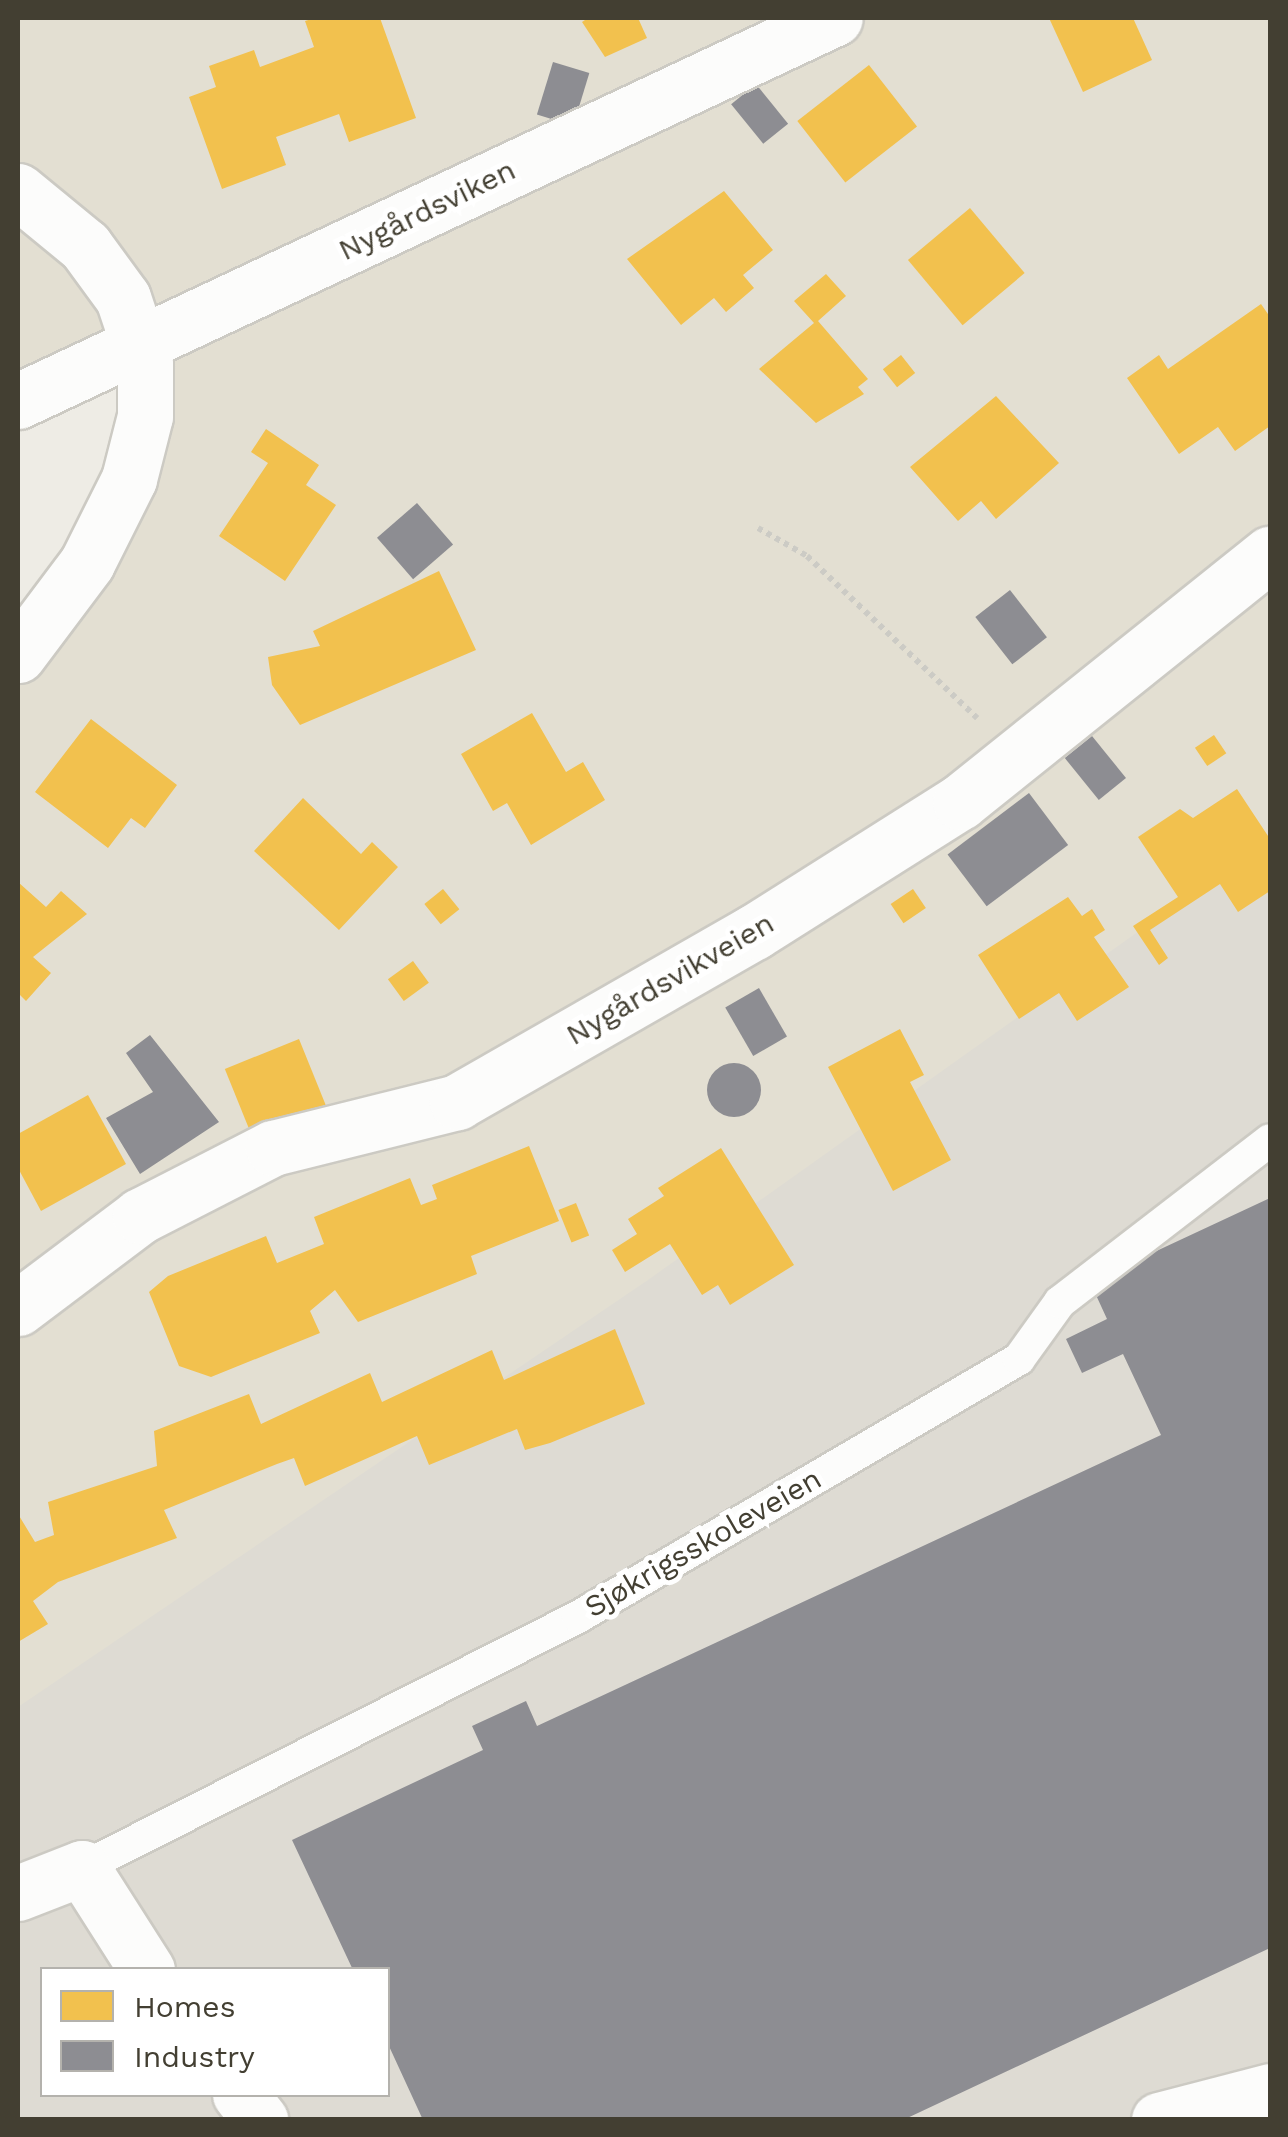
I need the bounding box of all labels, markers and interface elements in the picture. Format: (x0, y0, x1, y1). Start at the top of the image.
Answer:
street label: Nygårdsviken (333, 152, 521, 268)
street label: Nygårdsvikveien (560, 905, 780, 1053)
street label: Sjøkrigsskoleveien (578, 1461, 828, 1625)
legend (40, 1967, 390, 2097)
text: Homes (134, 1989, 236, 2024)
text: Industry (134, 2039, 255, 2074)

